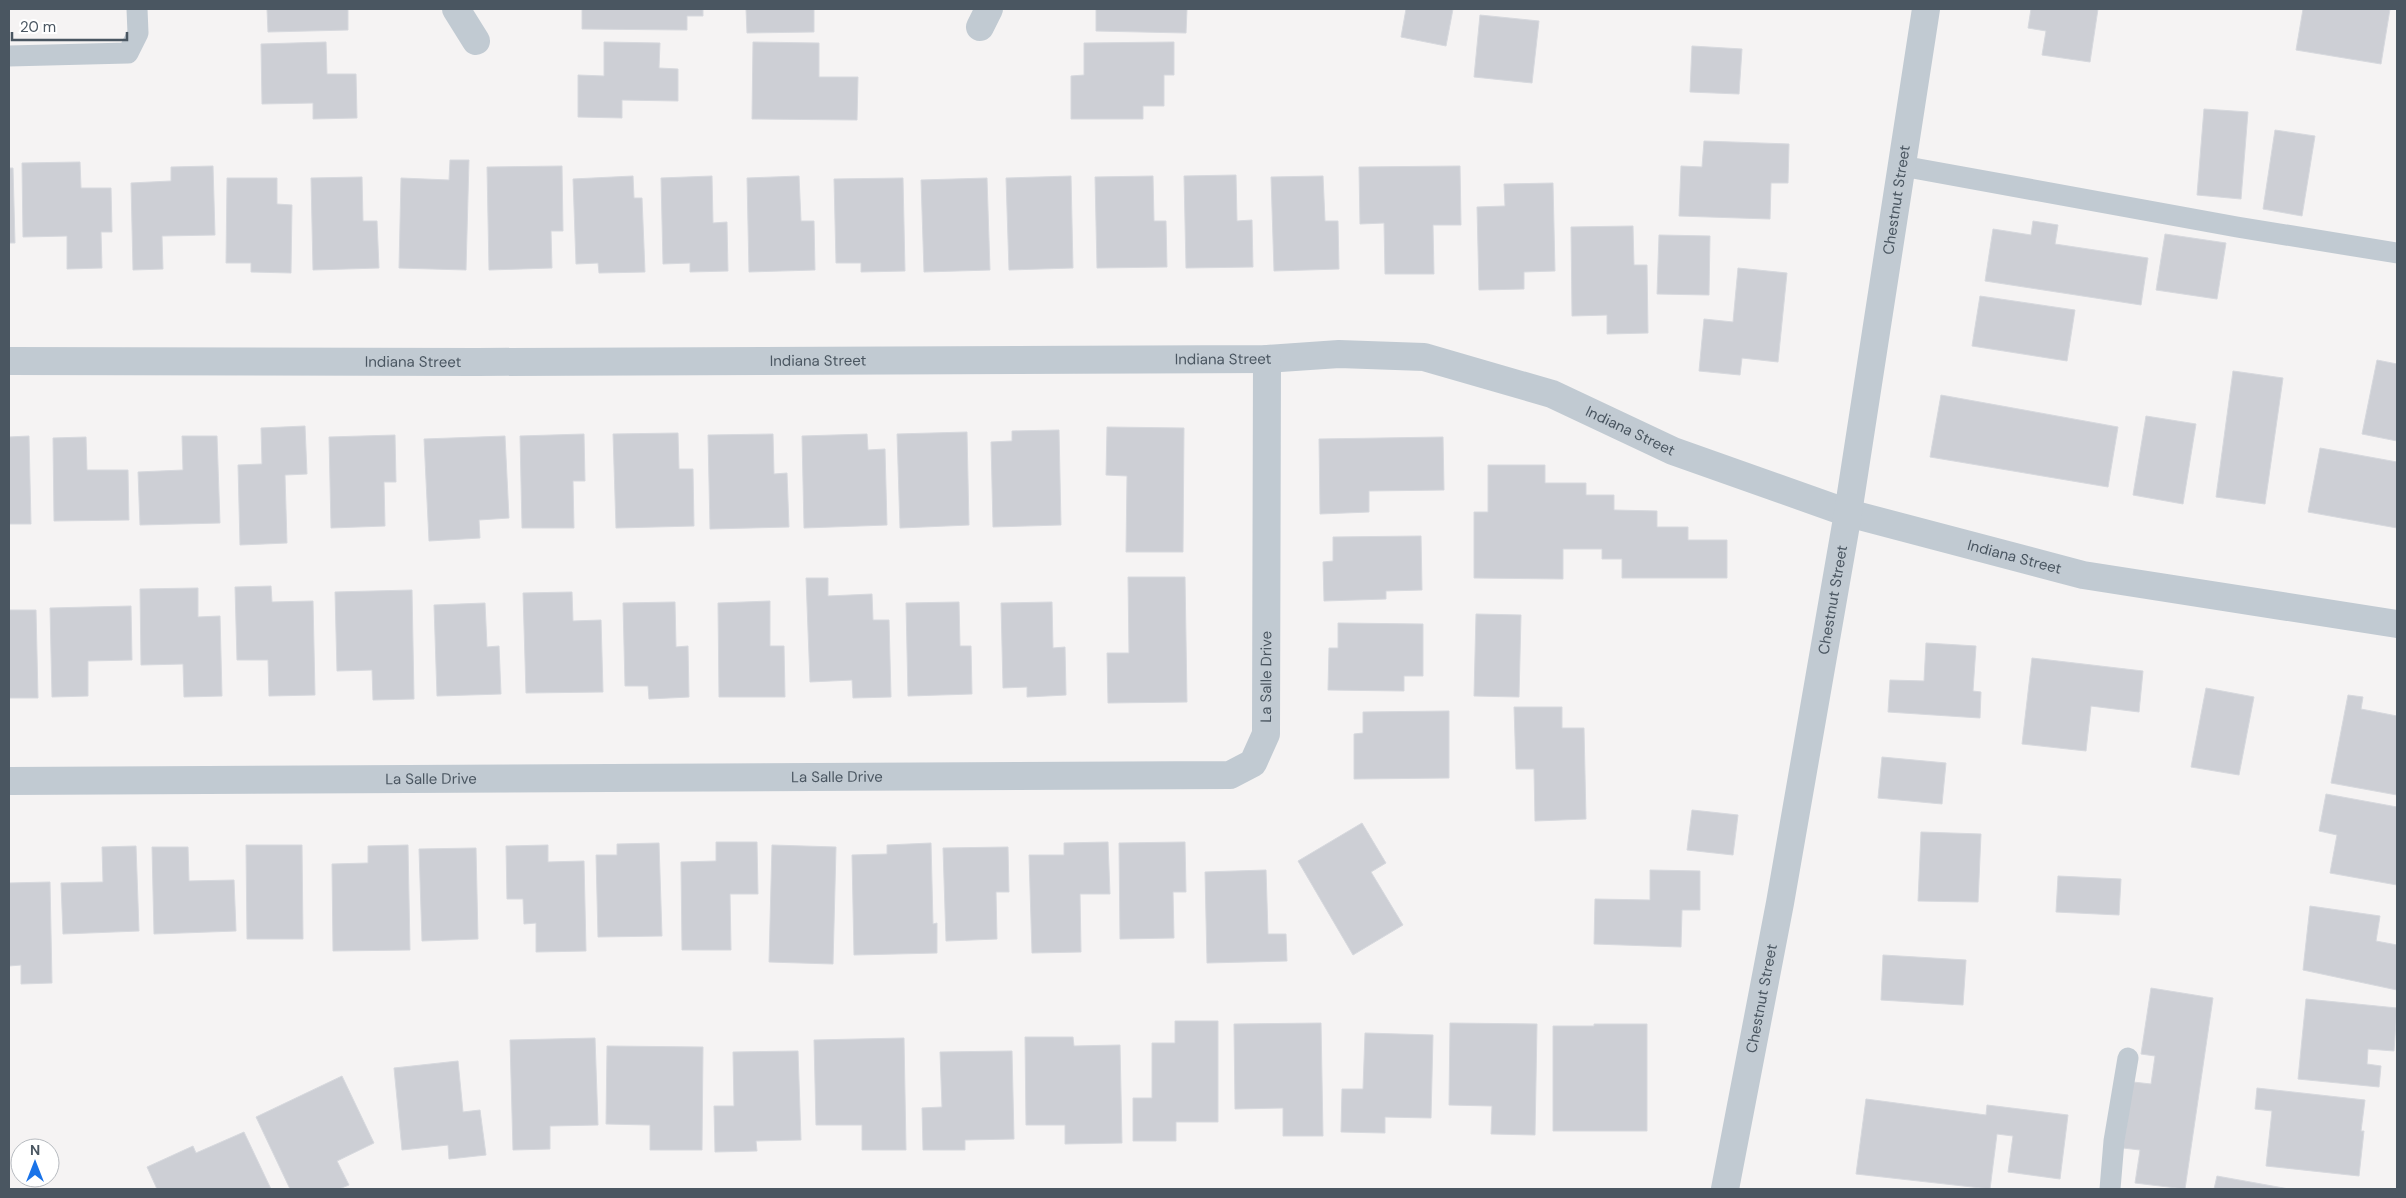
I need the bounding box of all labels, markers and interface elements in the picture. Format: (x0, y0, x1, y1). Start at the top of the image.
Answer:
scale bar (12, 10, 128, 42)
text: 20 m (20, 17, 56, 37)
street label: Chestnut Street (1878, 144, 1915, 256)
street label: Indiana Street (1175, 349, 1272, 369)
street label: Indiana Street (770, 351, 866, 371)
street label: Indiana Street (365, 352, 461, 372)
street label: Indiana Street (1582, 401, 1678, 461)
street label: Indiana Street (1965, 535, 2064, 579)
street label: Chestnut Street (1814, 543, 1852, 656)
street label: La Salle Drive (1256, 631, 1276, 723)
street label: La Salle Drive (791, 767, 883, 787)
street label: La Salle Drive (385, 769, 477, 789)
street label: Chestnut Street (1741, 942, 1782, 1055)
north arrow (10, 1138, 60, 1188)
text: N (30, 1141, 40, 1159)

